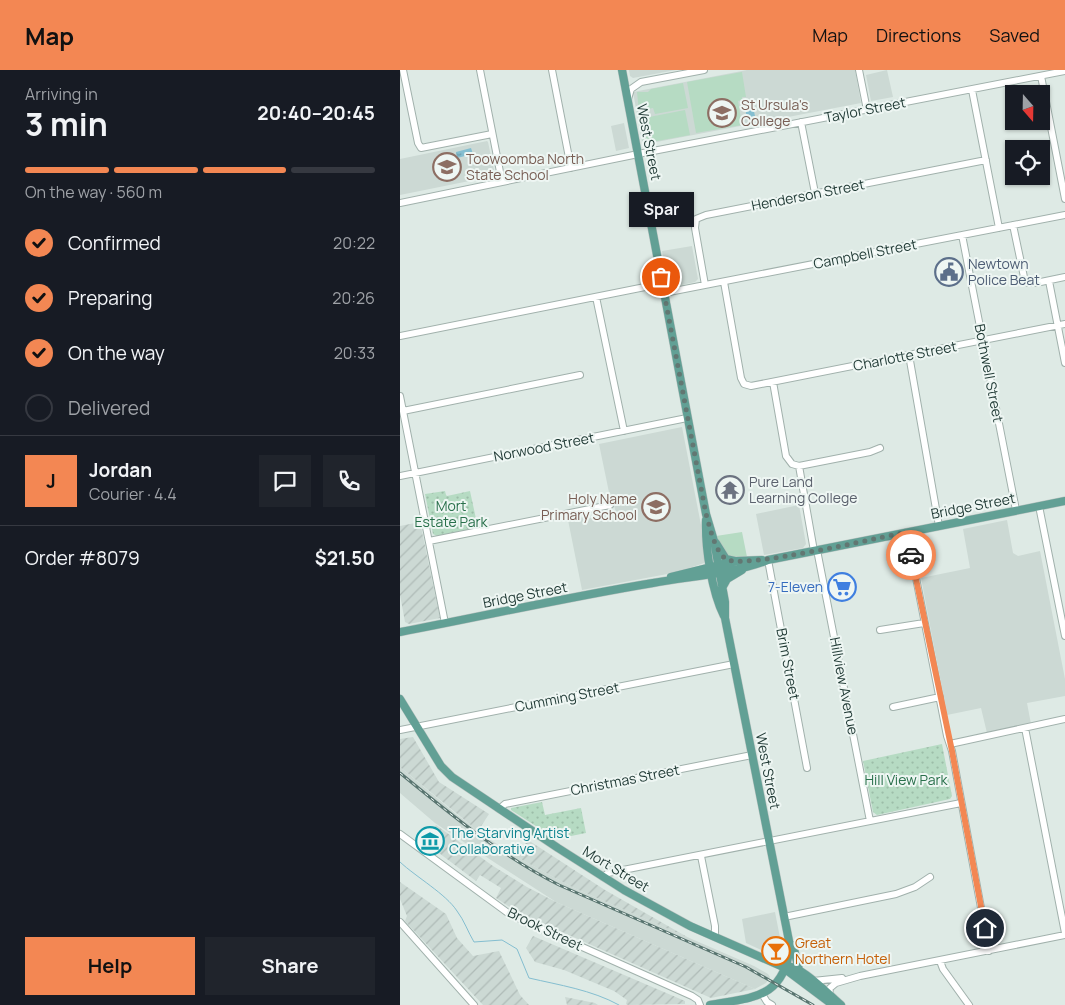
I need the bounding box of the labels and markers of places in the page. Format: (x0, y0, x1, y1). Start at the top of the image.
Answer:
place label: St Ursula's College (741, 95, 808, 130)
school or university icon: St Ursula's College (707, 98, 737, 128)
place label: Toowoomba North State School (466, 149, 584, 184)
school or university icon: Toowoomba North State School (432, 152, 462, 182)
callout: Spar (628, 192, 694, 227)
place label: Newtown Police Beat (968, 254, 1040, 289)
pin (640, 256, 682, 298)
public building icon: Newtown Police Beat (934, 257, 964, 287)
place label: Pure Land Learning College (749, 472, 858, 507)
temple icon: Pure Land Learning College (715, 475, 745, 505)
place label: Holy Name Primary School (541, 489, 637, 524)
school or university icon: Holy Name Primary School (641, 492, 671, 522)
supermarket icon: 7-Eleven (827, 572, 857, 602)
place label: 7-Eleven (768, 577, 823, 596)
place label: The Starving Artist Collaborative (449, 823, 570, 858)
museum icon: The Starving Artist Collaborative (415, 826, 445, 856)
pin (964, 907, 1006, 949)
place label: Great Northern Hotel (795, 933, 891, 968)
bar icon: Great Northern Hotel (761, 936, 791, 966)

